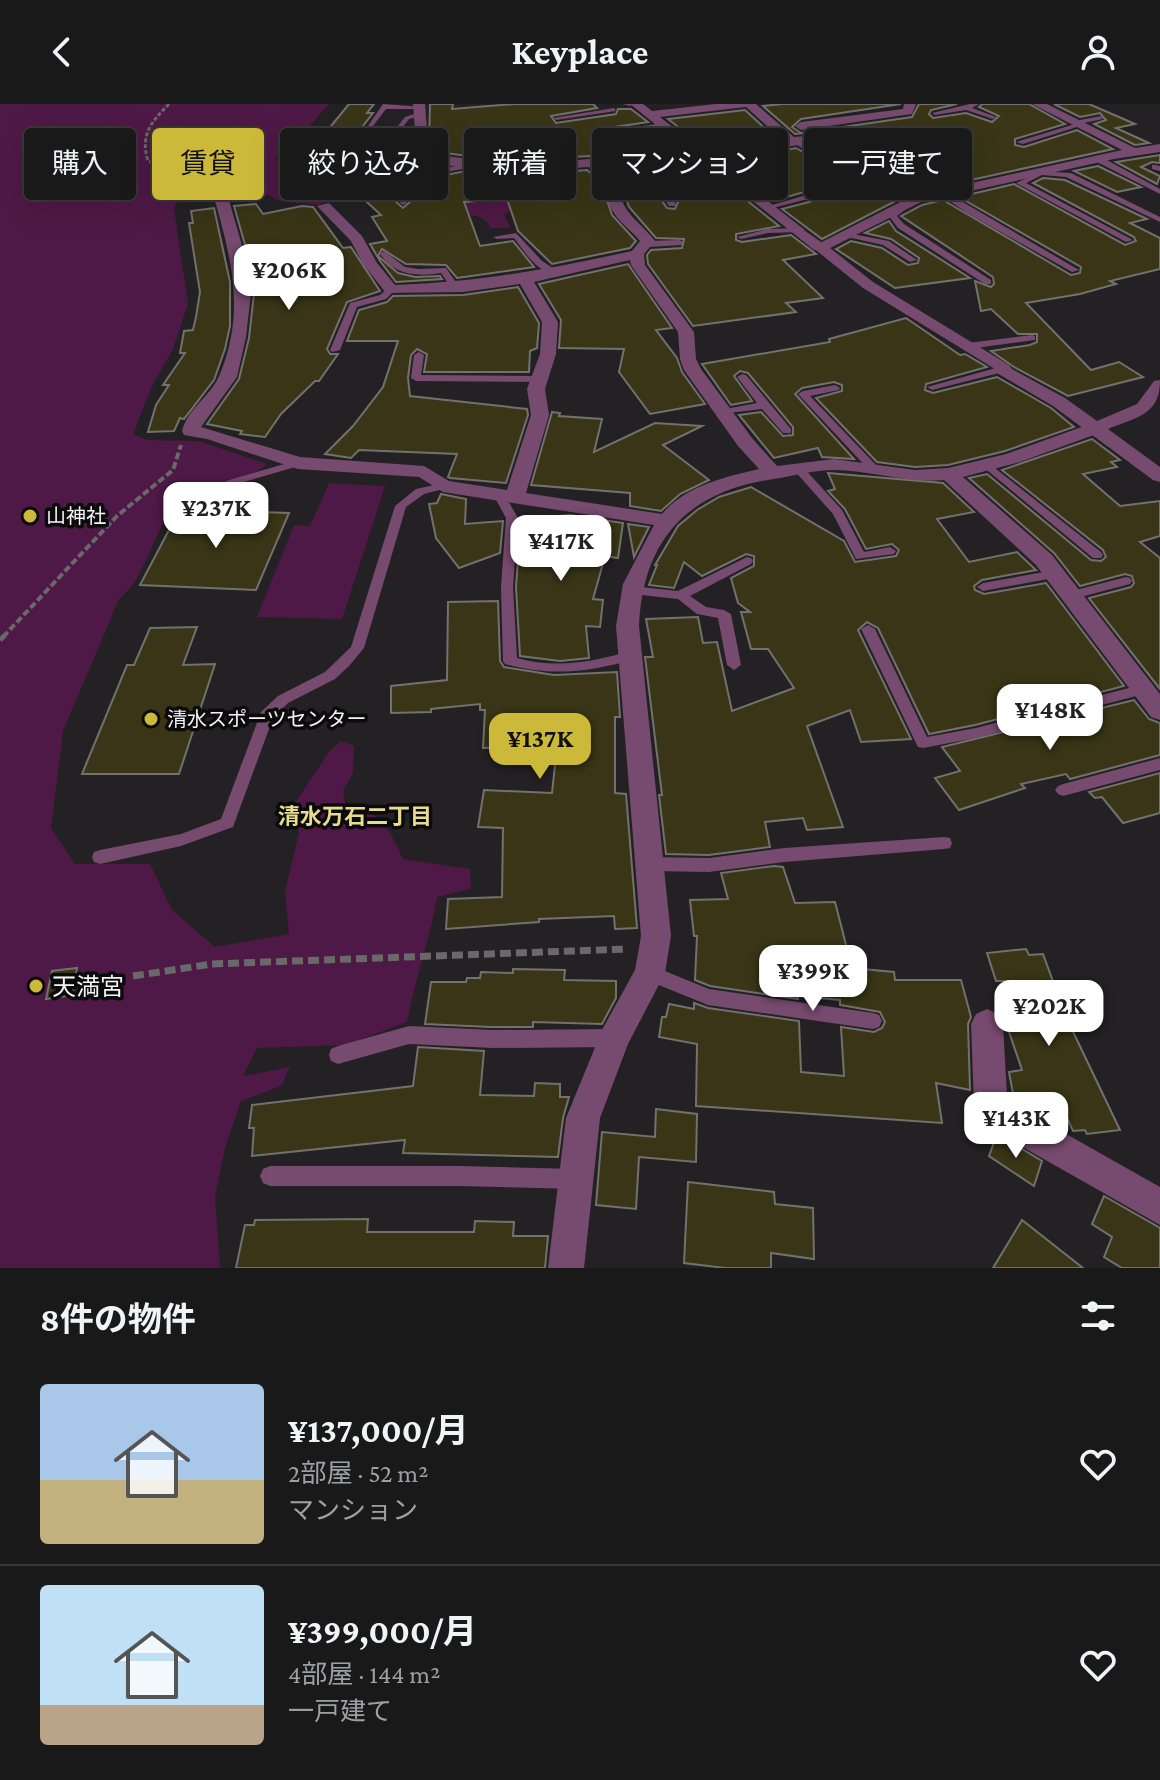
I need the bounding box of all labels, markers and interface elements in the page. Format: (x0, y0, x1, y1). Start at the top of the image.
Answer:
icon: back (40, 30, 84, 74)
icon: person (1076, 30, 1120, 74)
text: Keyplace (511, 32, 649, 72)
chip: 購入 (24, 128, 136, 200)
chip: 賃貸 (152, 128, 264, 200)
chip: 絞り込み (280, 128, 448, 200)
chip: 新着 (464, 128, 576, 200)
chip: マンション (592, 128, 788, 200)
chip: 一戸建て (804, 128, 972, 200)
pin: ¥206K (233, 244, 345, 312)
text: ¥206K (252, 255, 326, 284)
pin: ¥237K (160, 482, 272, 550)
text: ¥237K (181, 493, 251, 522)
place label: 山神社 (46, 505, 106, 527)
marker: 山神社 (21, 507, 39, 525)
pin: ¥417K (505, 515, 617, 583)
text: ¥417K (528, 526, 594, 555)
pin: ¥148K (994, 684, 1106, 752)
text: ¥148K (1015, 695, 1085, 724)
place label: 清水スポーツセンター (167, 708, 367, 730)
marker: 清水スポーツセンター (142, 710, 160, 728)
pin: ¥137K (484, 713, 596, 781)
text: ¥137K (507, 724, 573, 753)
district label: 清水万石二丁目 (278, 804, 432, 829)
pin: ¥399K (757, 945, 869, 1013)
text: ¥399K (777, 956, 849, 985)
place label: 天満宮 (52, 973, 124, 1000)
marker: 天満宮 (27, 977, 45, 995)
pin: ¥202K (993, 980, 1105, 1048)
text: ¥202K (1012, 991, 1086, 1020)
pin: ¥143K (960, 1092, 1072, 1160)
text: ¥143K (982, 1103, 1050, 1132)
icon: filters (1076, 1294, 1120, 1338)
text: 8件の物件 (40, 1301, 196, 1338)
text: ¥137,000/月 (288, 1412, 469, 1449)
icon: home (104, 1416, 200, 1512)
icon: heart (1076, 1442, 1120, 1486)
text: 2部屋 · 52 m² (288, 1459, 428, 1488)
text: マンション (288, 1496, 418, 1525)
text: ¥399,000/月 (288, 1613, 477, 1650)
icon: home (104, 1617, 200, 1713)
icon: heart (1076, 1643, 1120, 1687)
text: 4部屋 · 144 m² (288, 1660, 440, 1689)
text: 一戸建て (288, 1697, 392, 1726)

